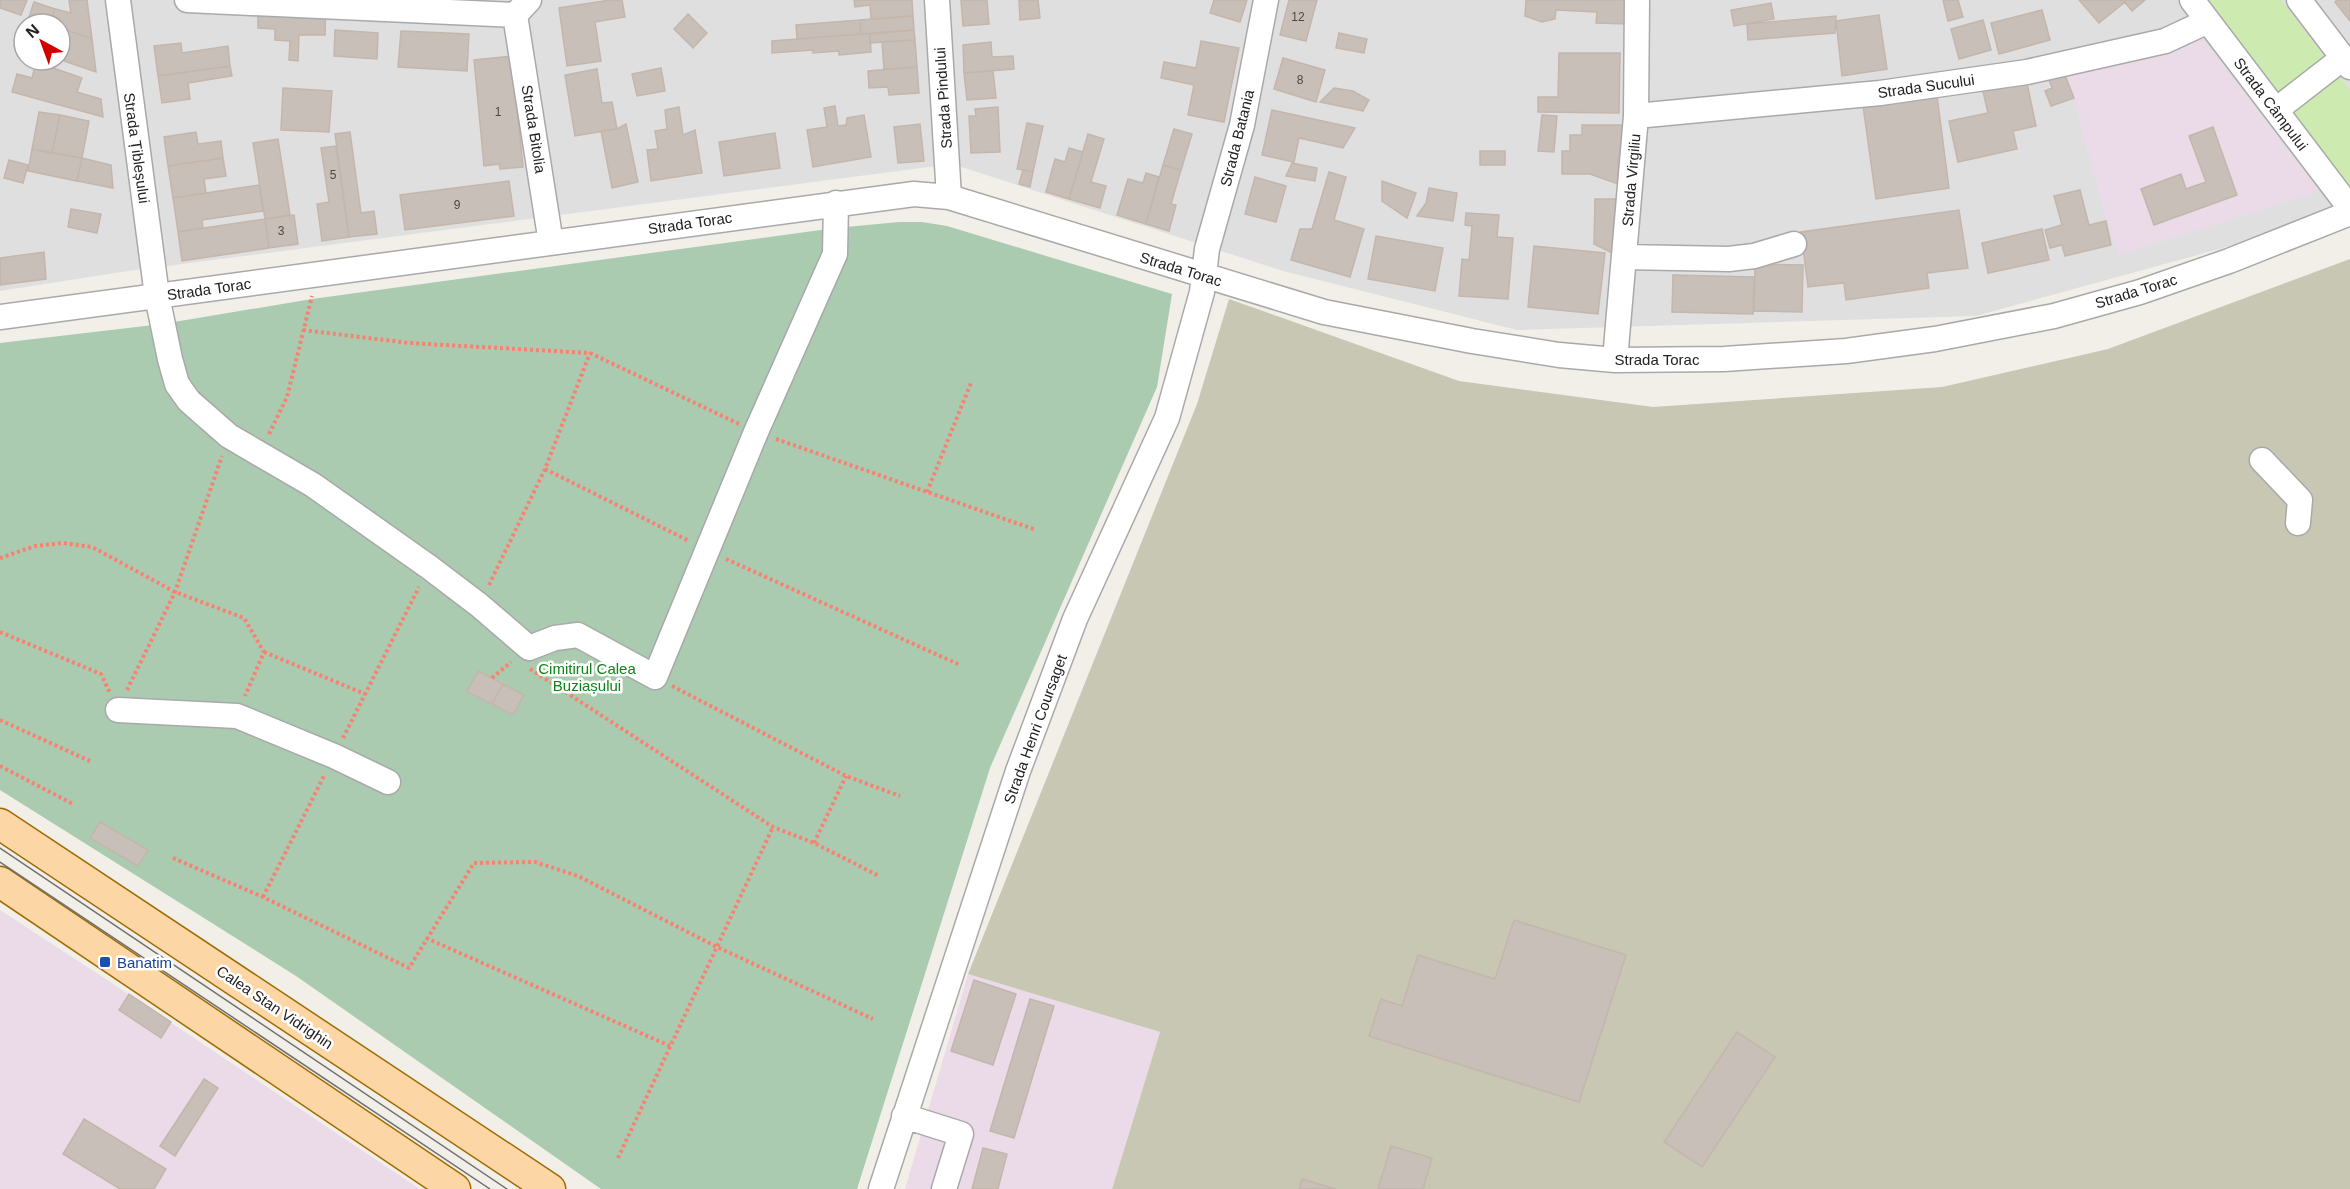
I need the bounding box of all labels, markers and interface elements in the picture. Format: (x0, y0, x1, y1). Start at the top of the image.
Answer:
house number: 12 (1291, 10, 1305, 24)
north arrow (12, 12, 72, 72)
text: N (23, 21, 42, 41)
street label: Strada Pindului (931, 47, 955, 149)
street label: Strada Câmpului (2231, 54, 2311, 154)
street label: Strada Sucului (1877, 71, 1975, 101)
house number: 8 (1297, 73, 1304, 87)
street label: Strada Bitolia (519, 84, 549, 175)
street label: Strada Batania (1217, 87, 1257, 188)
street label: Strada Țibleșului (121, 91, 153, 205)
house number: 1 (495, 105, 502, 119)
street label: Strada Virgiliu (1618, 133, 1644, 227)
house number: 5 (330, 168, 337, 182)
house number: 9 (454, 198, 461, 212)
street label: Strada Torac (647, 209, 734, 237)
house number: 3 (278, 224, 285, 238)
street label: Strada Torac (1138, 248, 1224, 290)
street label: Strada Torac (2093, 270, 2179, 312)
street label: Strada Torac (166, 275, 253, 303)
street label: Strada Torac (1615, 351, 1700, 368)
street label: Strada Henri Coursaget (1000, 651, 1070, 806)
park label: Cimitirul Calea Buziașului (538, 660, 636, 694)
place label: Banatim (117, 954, 172, 971)
marker: Banatim (98, 955, 112, 969)
street label: Calea Stan Vidrighin (214, 962, 336, 1052)

